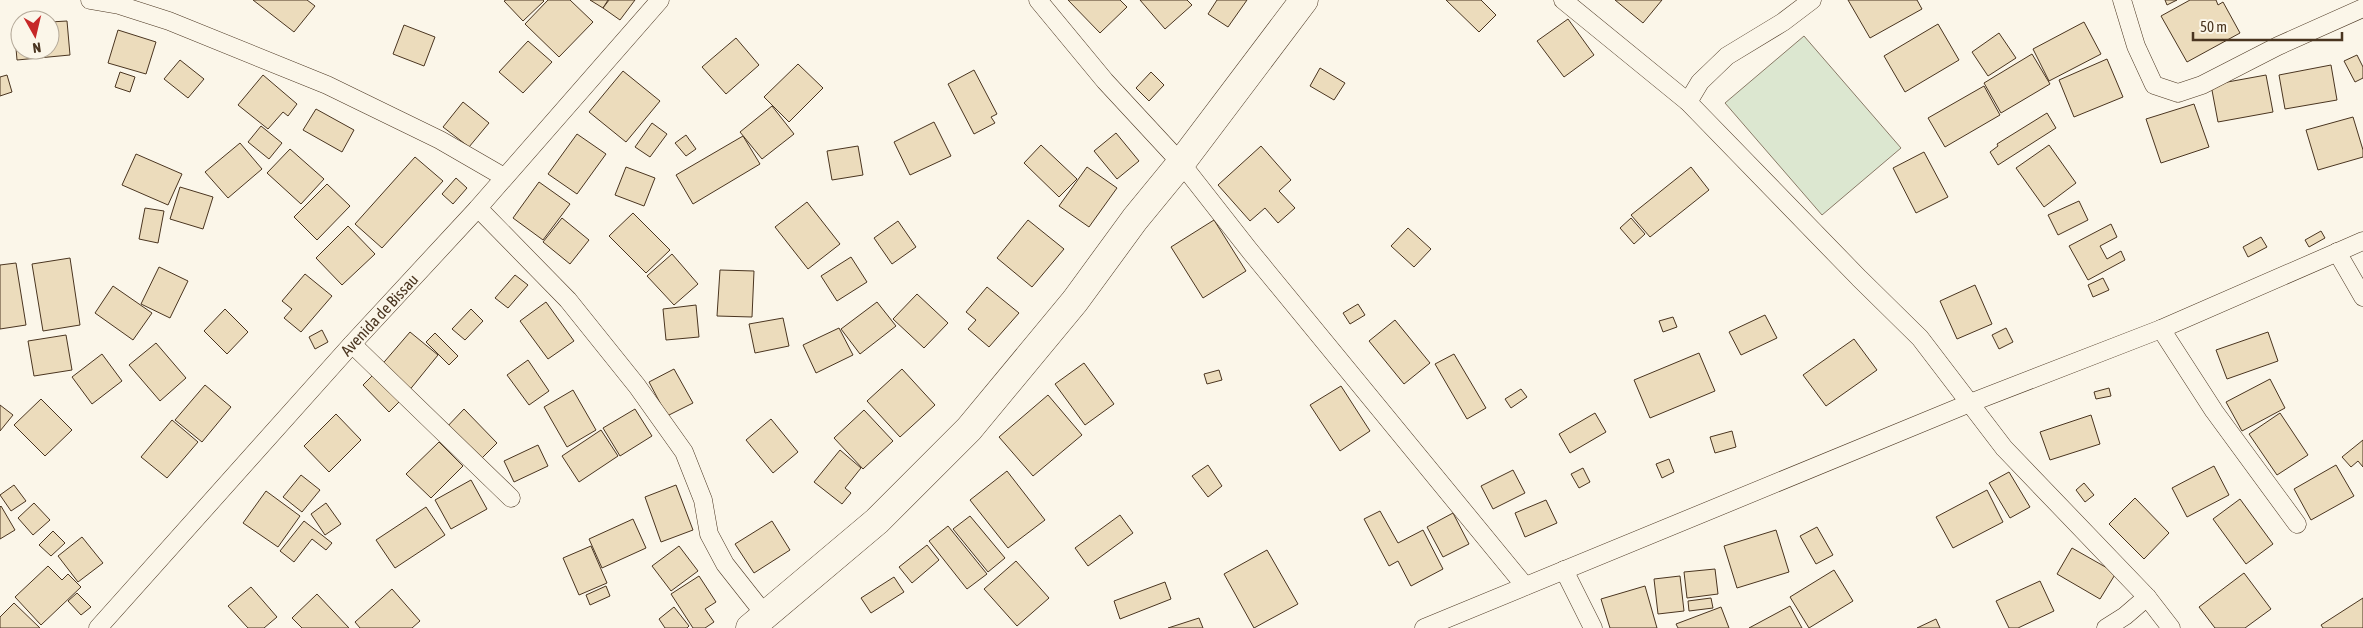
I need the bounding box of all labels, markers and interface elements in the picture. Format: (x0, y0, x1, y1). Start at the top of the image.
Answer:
north arrow (10, 10, 60, 60)
scale bar (2193, 10, 2342, 42)
text: 50 m (2200, 18, 2227, 35)
text: N (32, 39, 42, 56)
street label: Avenida de Bissau (337, 270, 421, 359)

